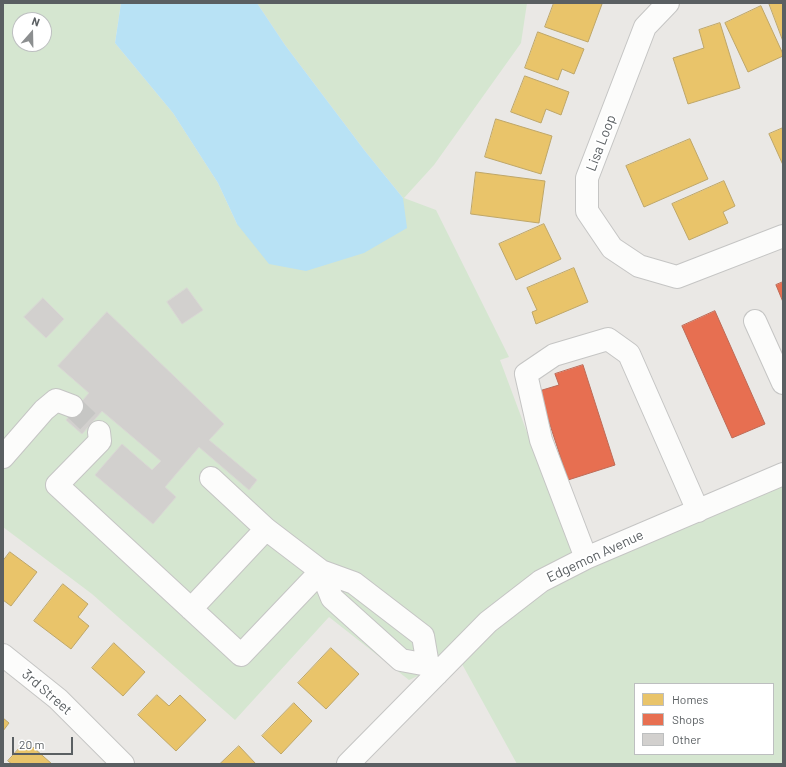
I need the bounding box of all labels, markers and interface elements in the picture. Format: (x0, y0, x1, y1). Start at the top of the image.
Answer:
north arrow (12, 12, 52, 52)
text: N (30, 14, 42, 29)
street label: Lisa Loop (583, 112, 619, 174)
street label: Edgemon Avenue (544, 526, 646, 586)
street label: 3rd Street (19, 666, 75, 718)
legend (634, 683, 774, 755)
text: Homes (672, 692, 708, 706)
text: Shops (672, 712, 704, 726)
scale bar (14, 729, 75, 755)
text: Other (672, 732, 701, 746)
text: 20 m (19, 737, 45, 751)

